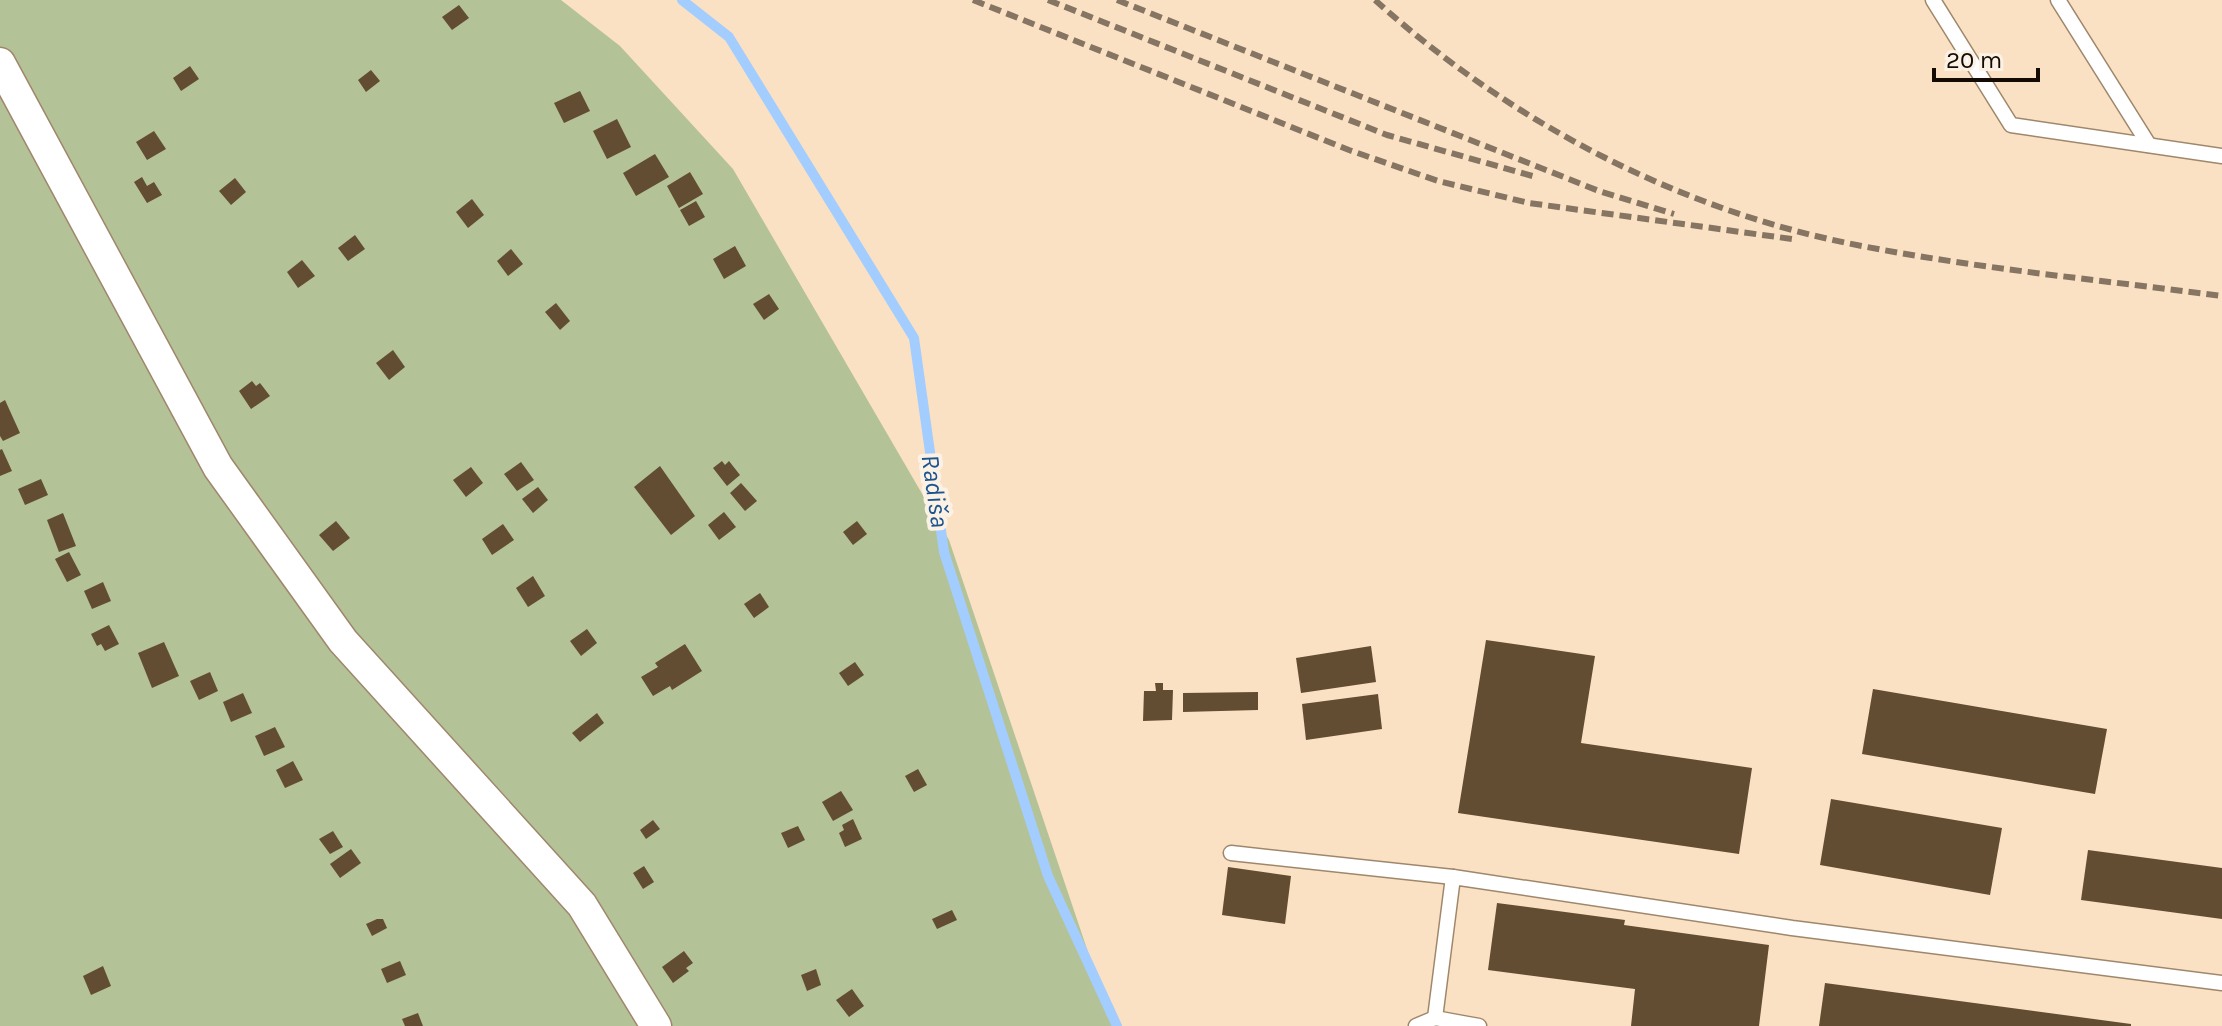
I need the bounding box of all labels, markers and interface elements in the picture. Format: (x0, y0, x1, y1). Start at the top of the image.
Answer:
scale bar (1934, 32, 2038, 82)
text: 20 m (1946, 46, 2002, 74)
water label: Radiša (915, 452, 955, 530)

